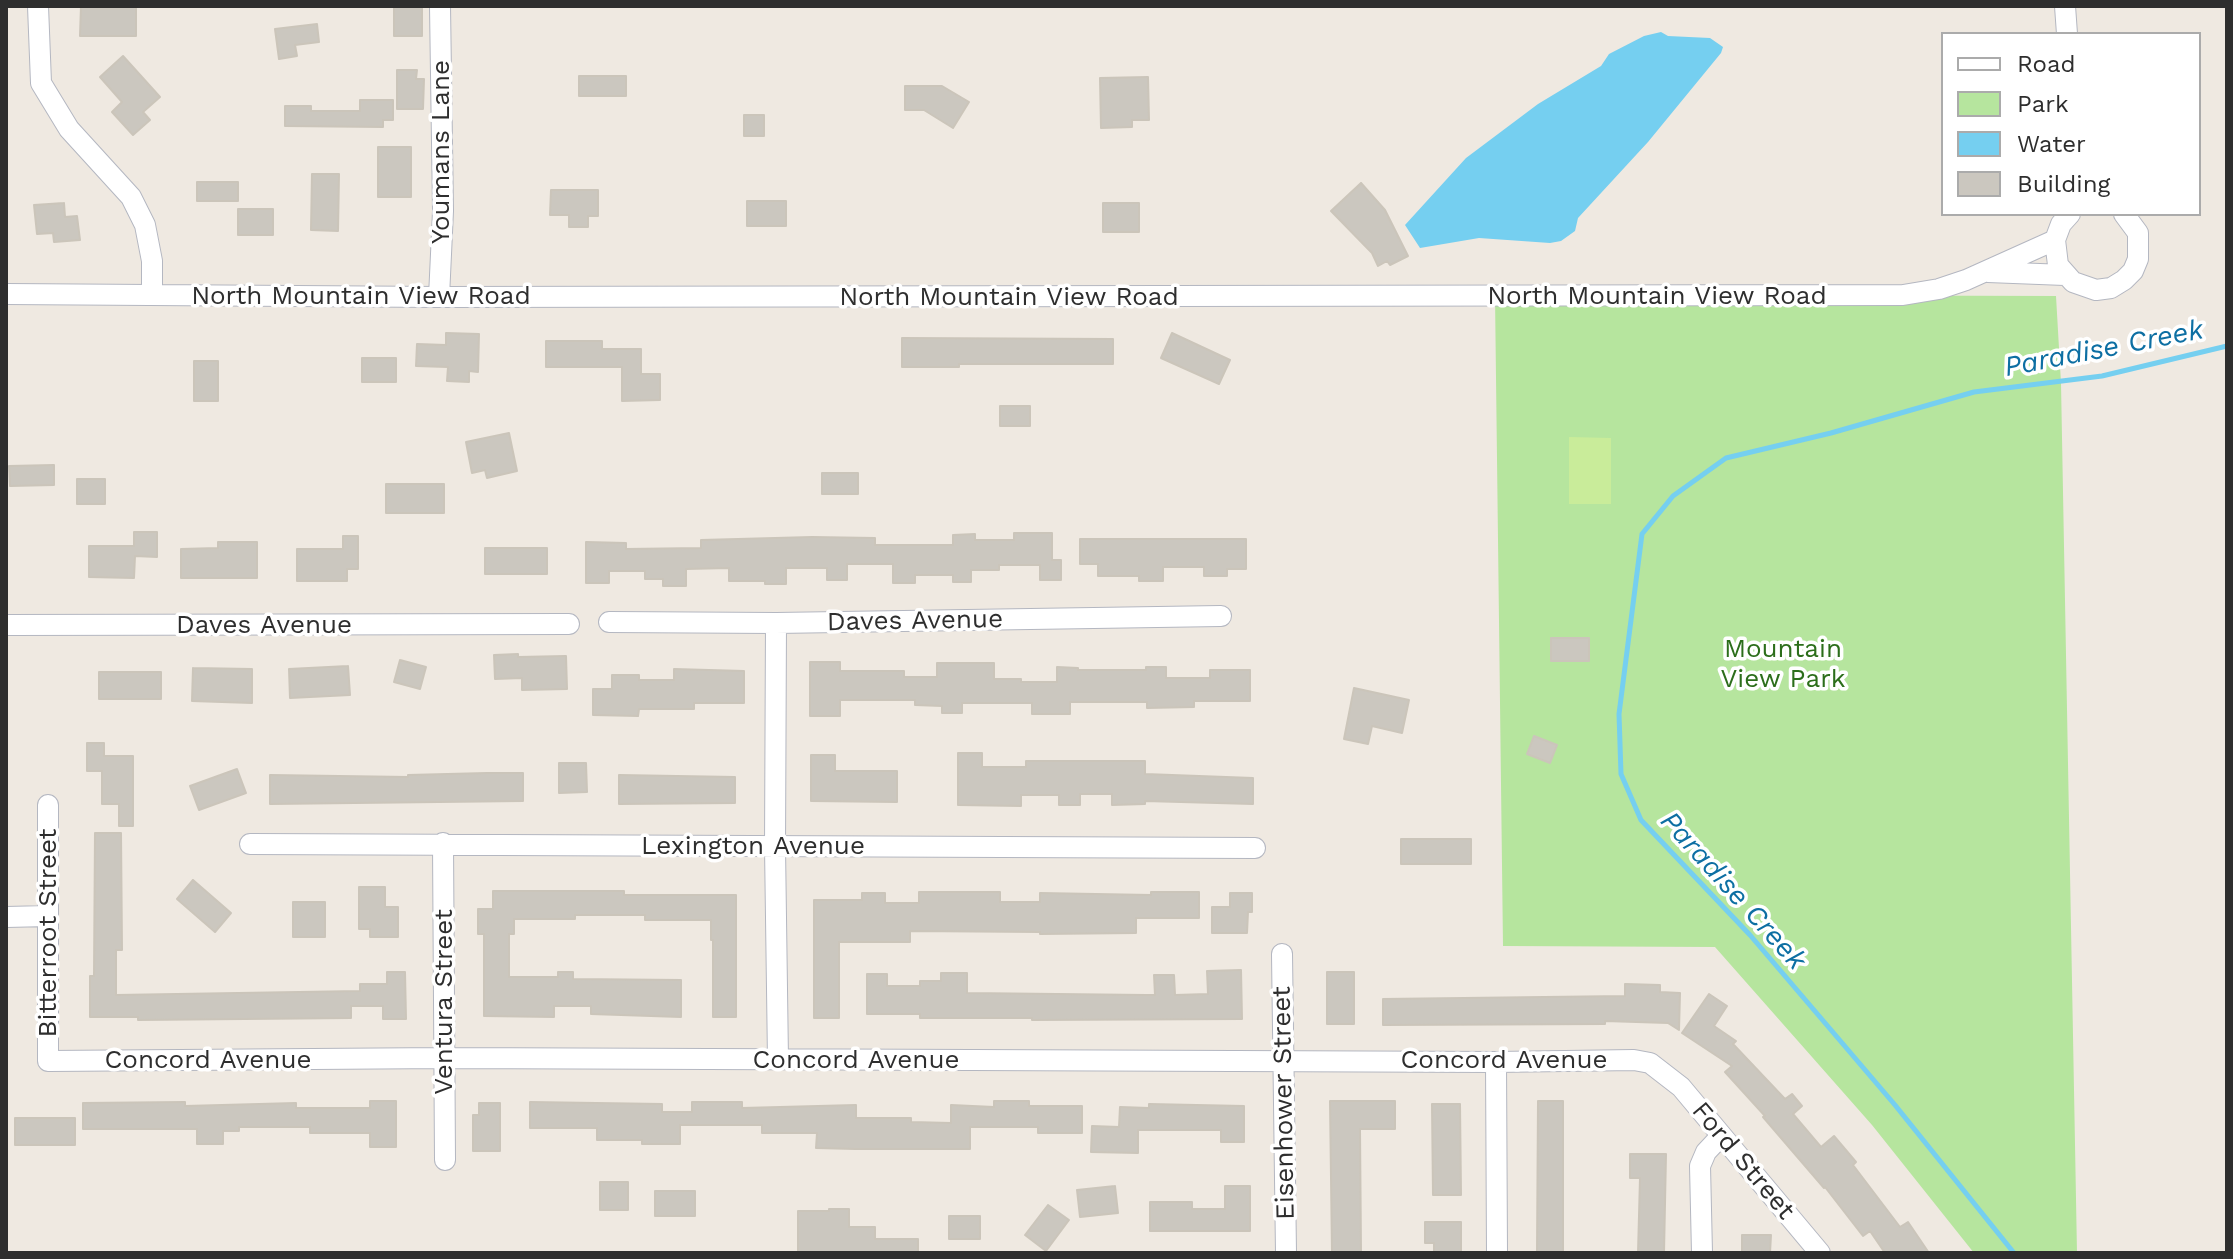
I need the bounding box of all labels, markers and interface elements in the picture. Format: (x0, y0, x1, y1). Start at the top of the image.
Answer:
legend (1941, 32, 2201, 216)
text: Road (2017, 50, 2076, 78)
street label: Youmans Lane (425, 60, 457, 244)
text: Park (2017, 90, 2069, 118)
text: Water (2017, 130, 2086, 158)
text: Building (2017, 170, 2110, 198)
street label: North Mountain View Road (191, 280, 531, 312)
street label: North Mountain View Road (1487, 280, 1827, 312)
street label: North Mountain View Road (839, 281, 1179, 313)
water label: Paradise Creek (2002, 313, 2206, 385)
street label: Daves Avenue (827, 604, 1003, 638)
street label: Daves Avenue (176, 609, 352, 641)
park label: Mountain View Park (1721, 633, 1845, 694)
water label: Paradise Creek (1653, 805, 1813, 977)
street label: Bitterroot Street (32, 829, 64, 1037)
street label: Lexington Avenue (641, 830, 865, 862)
street label: Ventura Street (428, 909, 460, 1095)
street label: Eisenhower Street (1266, 986, 1302, 1220)
street label: Concord Avenue (104, 1044, 312, 1076)
street label: Concord Avenue (752, 1044, 960, 1076)
street label: Concord Avenue (1400, 1044, 1608, 1076)
street label: Ford Street (1685, 1096, 1801, 1226)

